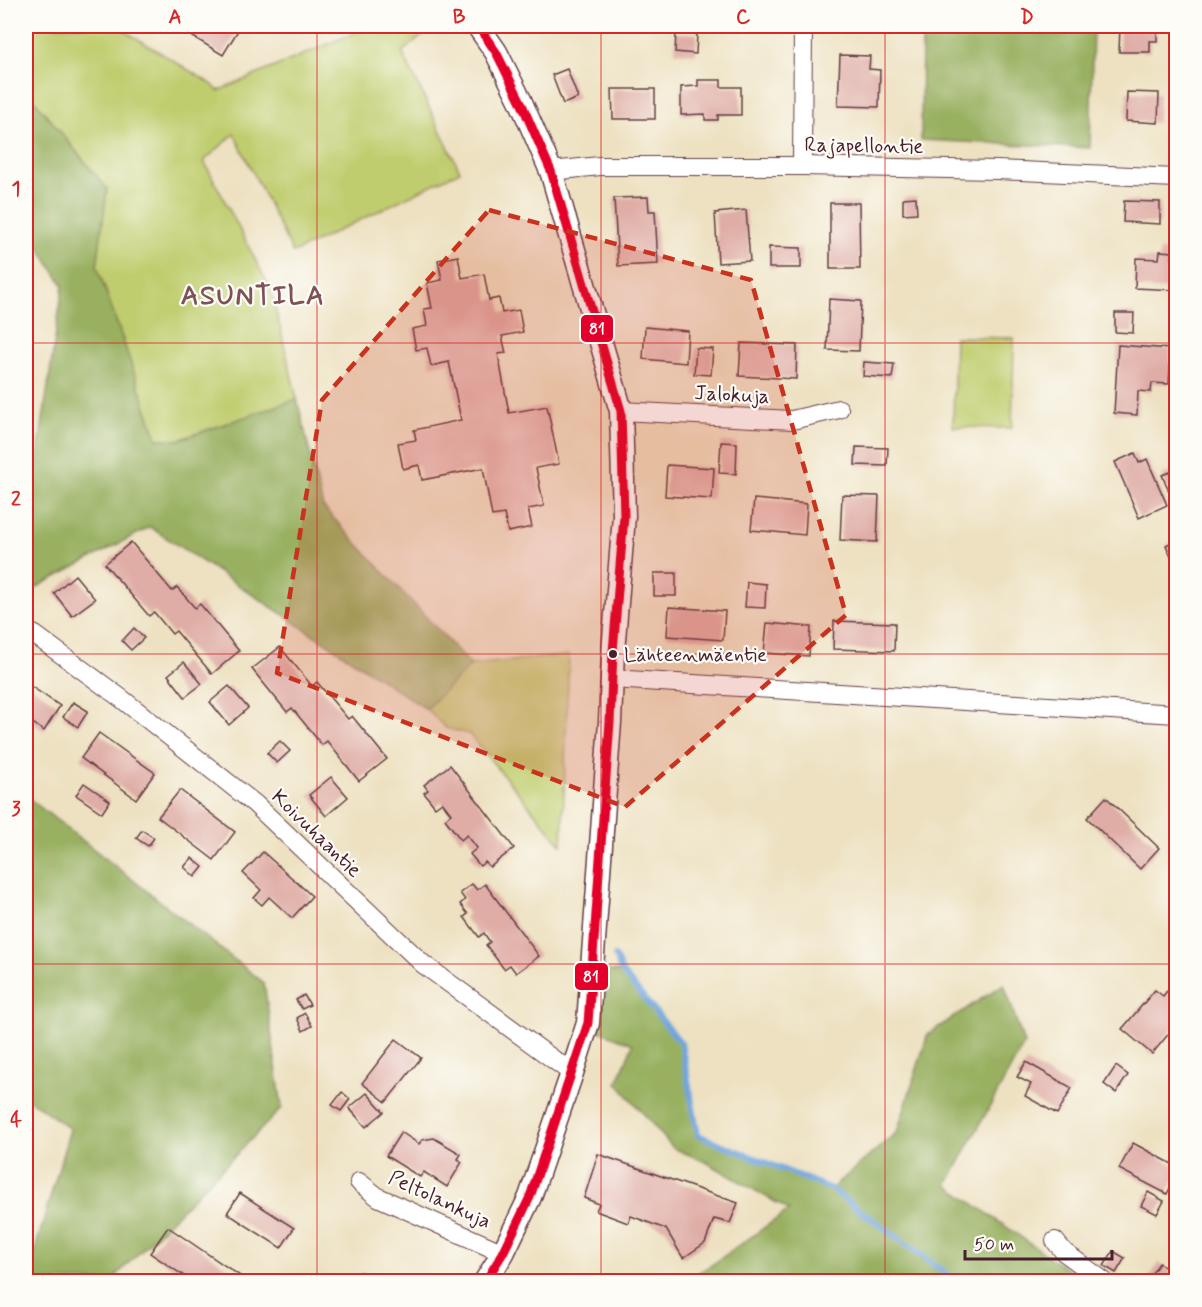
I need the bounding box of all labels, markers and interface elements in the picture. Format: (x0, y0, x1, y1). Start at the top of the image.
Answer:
text: A (168, 4, 182, 31)
text: B (453, 4, 466, 31)
text: C (736, 4, 751, 31)
text: D (1020, 4, 1034, 31)
street label: Rajapellontie (804, 131, 924, 161)
text: 1 (12, 176, 20, 203)
district label: ASUNTILA (181, 279, 325, 314)
line badge: 81 (580, 314, 614, 343)
text: 81 (589, 319, 605, 340)
street label: Jalokuja (694, 379, 770, 411)
text: 2 (11, 486, 21, 513)
place label: Lähteenmäentie (624, 642, 767, 669)
marker: Lähteenmäentie (607, 648, 619, 660)
street label: Koivuhaantie (265, 783, 368, 884)
text: 3 (11, 796, 21, 823)
line badge: 81 (574, 962, 609, 991)
text: 81 (583, 967, 599, 988)
text: 4 (10, 1107, 22, 1134)
street label: Peltolankuja (384, 1164, 495, 1236)
scale bar (965, 1223, 1112, 1261)
text: 50 m (974, 1233, 1014, 1257)

